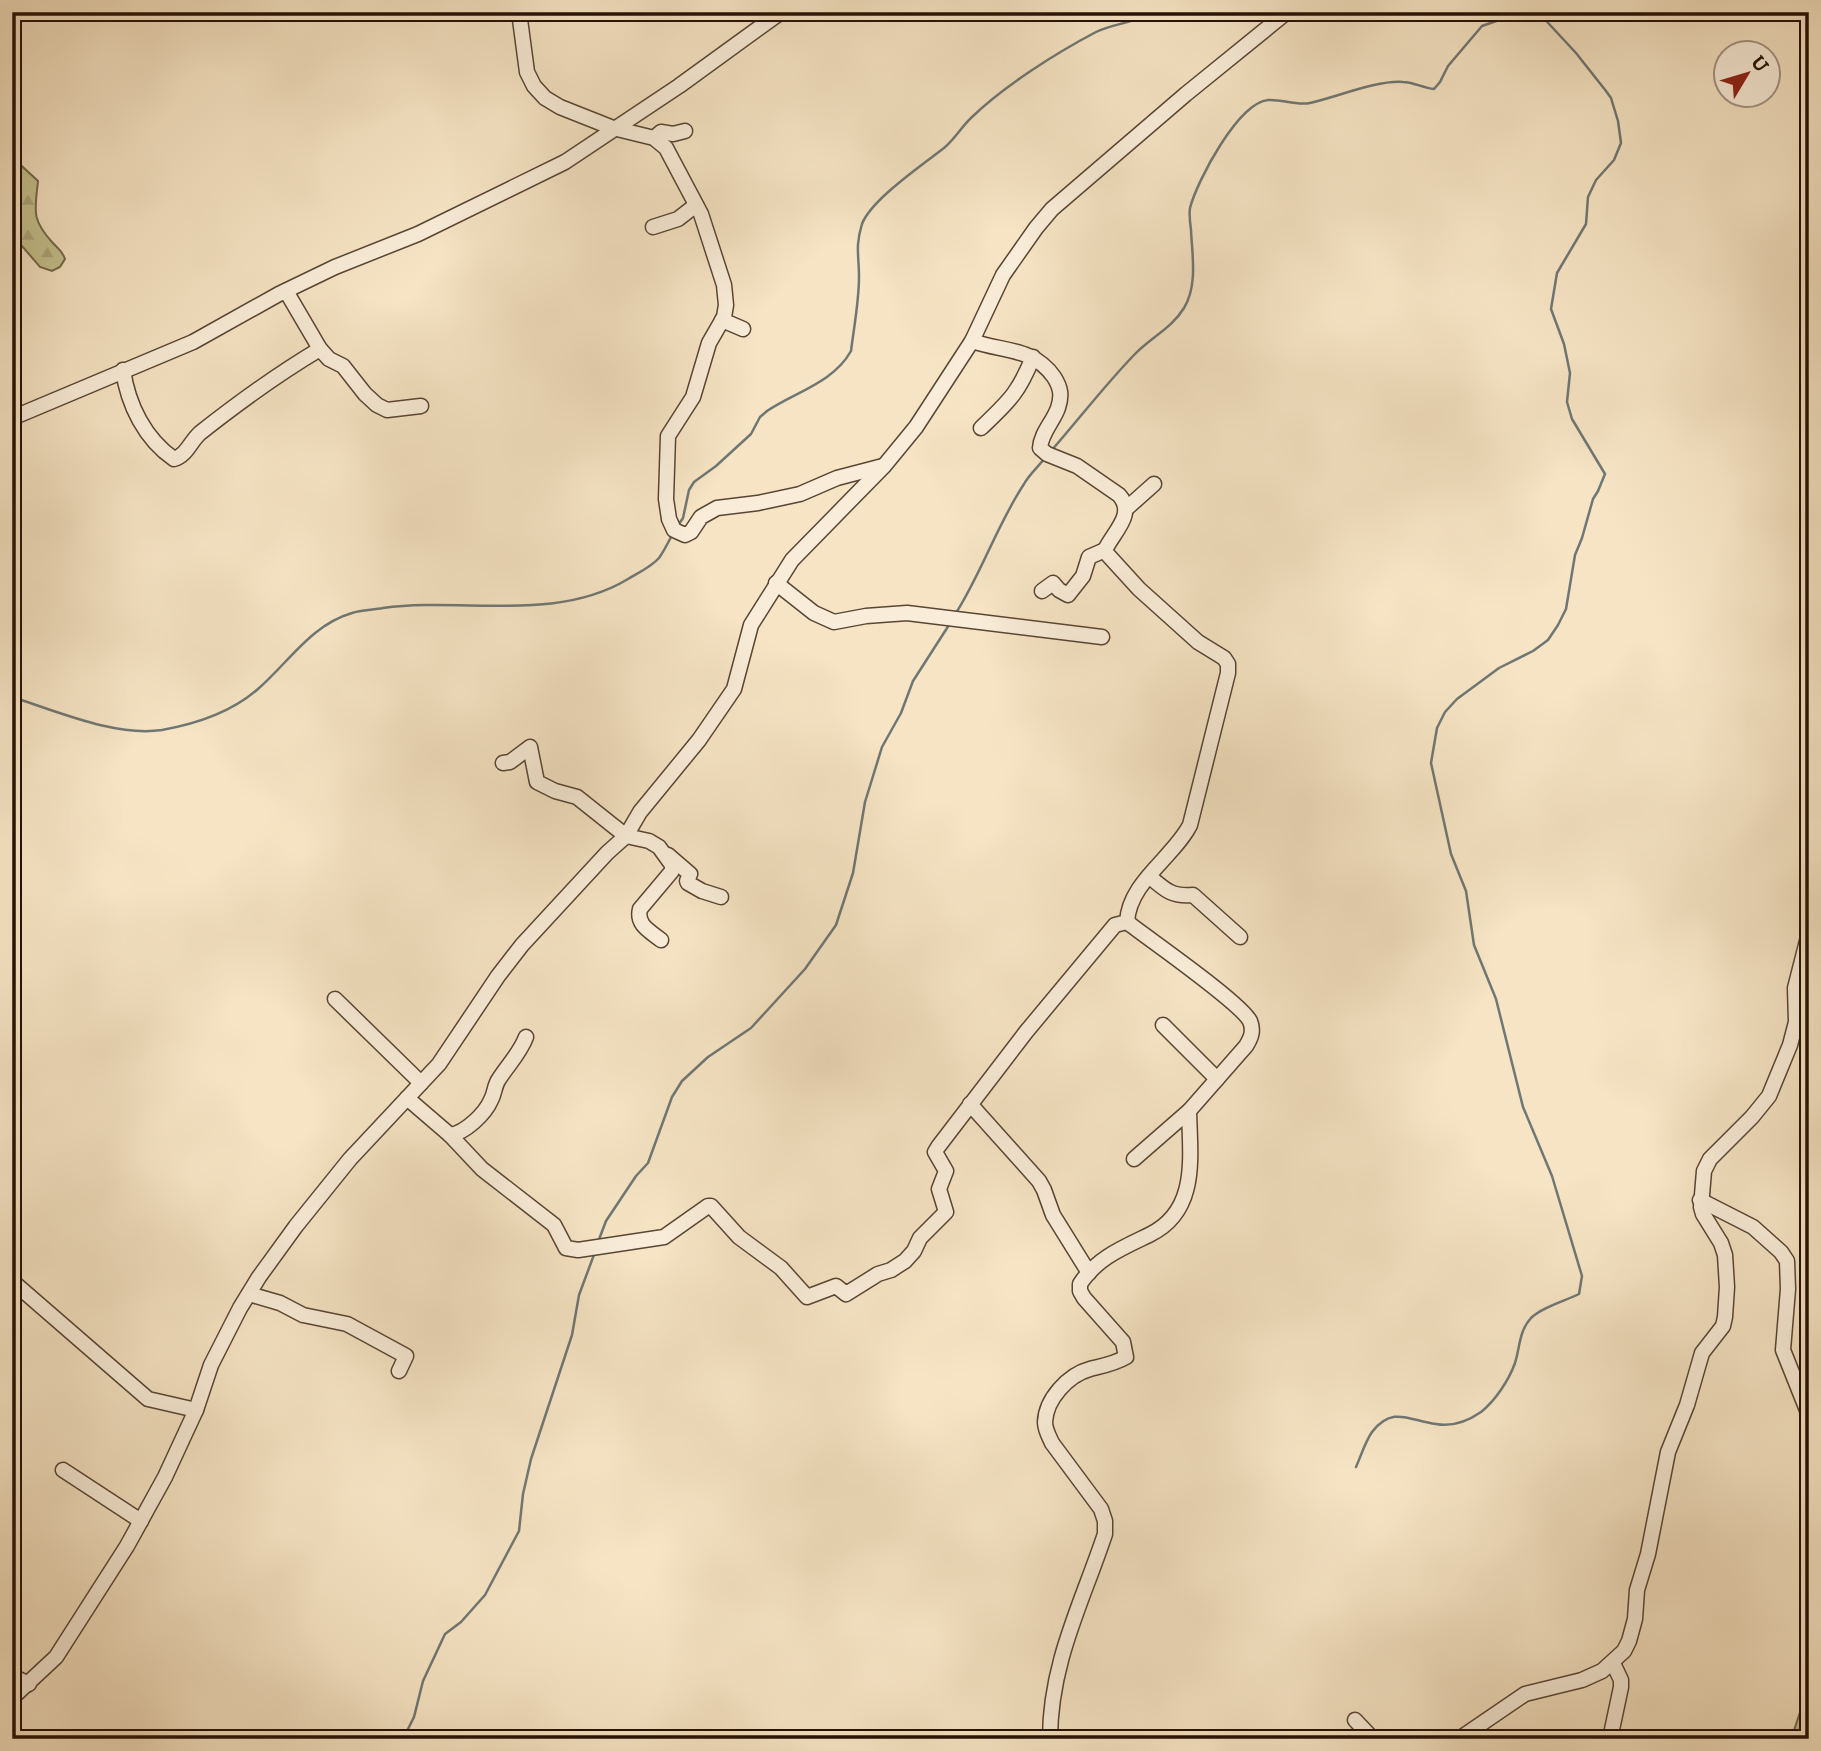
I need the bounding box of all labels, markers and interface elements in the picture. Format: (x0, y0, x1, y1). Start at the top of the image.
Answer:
north arrow (1713, 38, 1783, 108)
text: U (1746, 52, 1773, 78)

